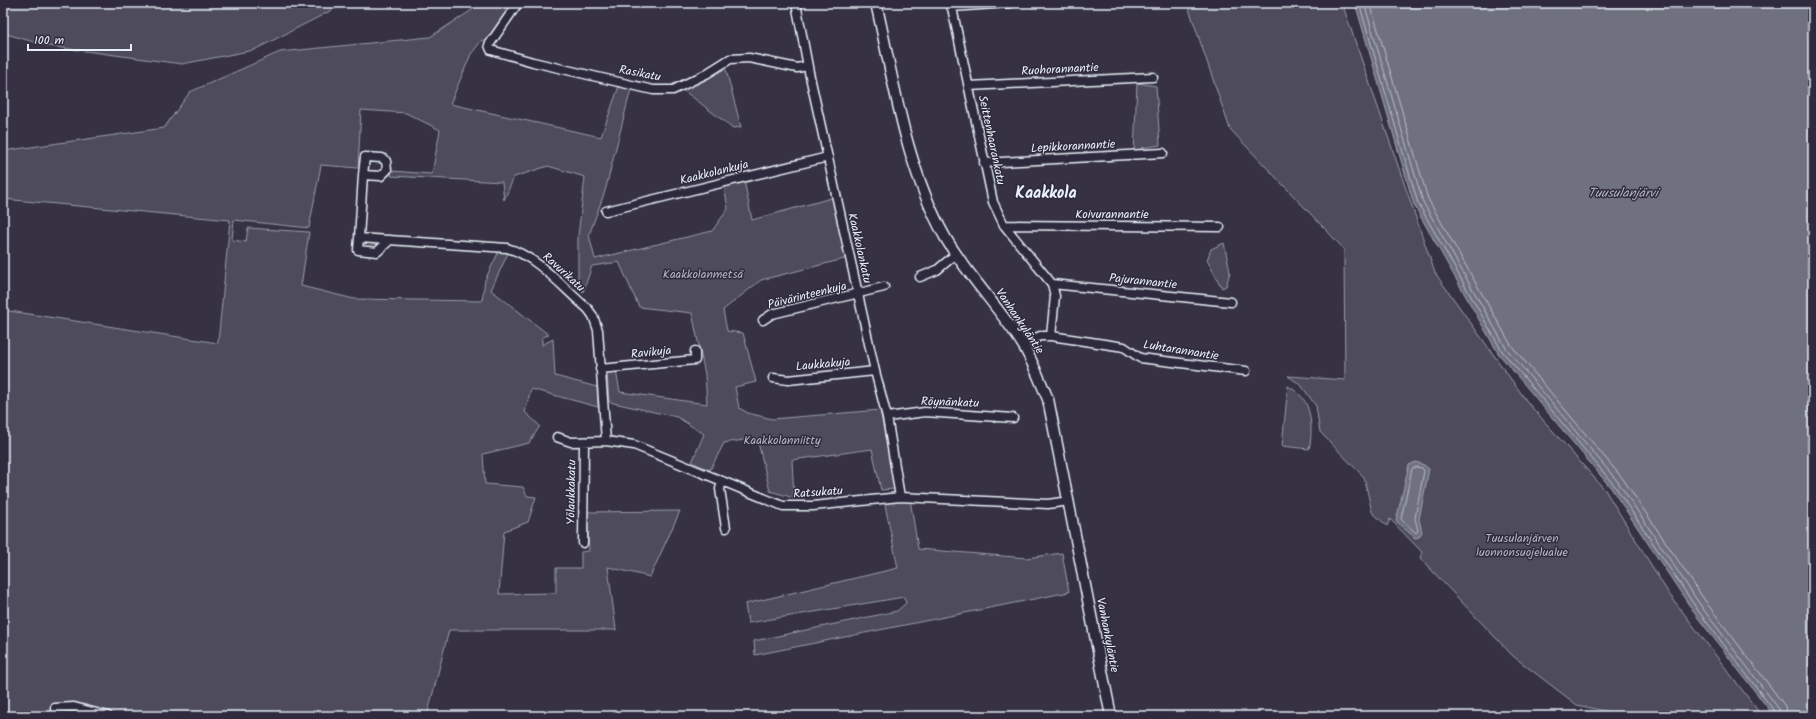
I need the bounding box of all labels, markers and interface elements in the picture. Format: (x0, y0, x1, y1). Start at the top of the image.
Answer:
scale bar (28, 26, 131, 52)
text: 100 m (34, 31, 65, 50)
street label: Ruohorannantie (1021, 58, 1100, 81)
street label: Rasikatu (617, 60, 663, 87)
street label: Seittenhaarankatu (973, 94, 1010, 187)
street label: Lepikkorannantie (1030, 135, 1116, 158)
street label: Kaakkolankuja (678, 155, 751, 190)
district label: Kaakkola (1015, 181, 1077, 206)
water label: Tuusulanjärvi (1588, 183, 1661, 204)
street label: Koivurannantie (1075, 205, 1149, 224)
street label: Kaakkolankatu (842, 211, 877, 285)
street label: Ravurikatu (538, 248, 589, 297)
park label: Kaakkolanmetsä (663, 265, 745, 284)
street label: Pajurannantie (1108, 268, 1178, 295)
street label: Päivärinteenkuja (766, 276, 849, 314)
street label: Vanhankyläntie (990, 284, 1049, 359)
street label: Luhtarannantie (1142, 335, 1221, 366)
street label: Ravikuja (630, 341, 673, 364)
street label: Laukkakuja (795, 353, 852, 376)
street label: Röynänkatu (921, 392, 980, 413)
park label: Kaakkolanniitty (743, 431, 821, 450)
street label: Yölaukkakatu (561, 459, 582, 525)
street label: Ratsukatu (793, 481, 844, 504)
park label: Tuusulanjärven luonnonsuojelualue (1476, 529, 1569, 562)
street label: Vanhankyläntie (1091, 596, 1124, 675)

